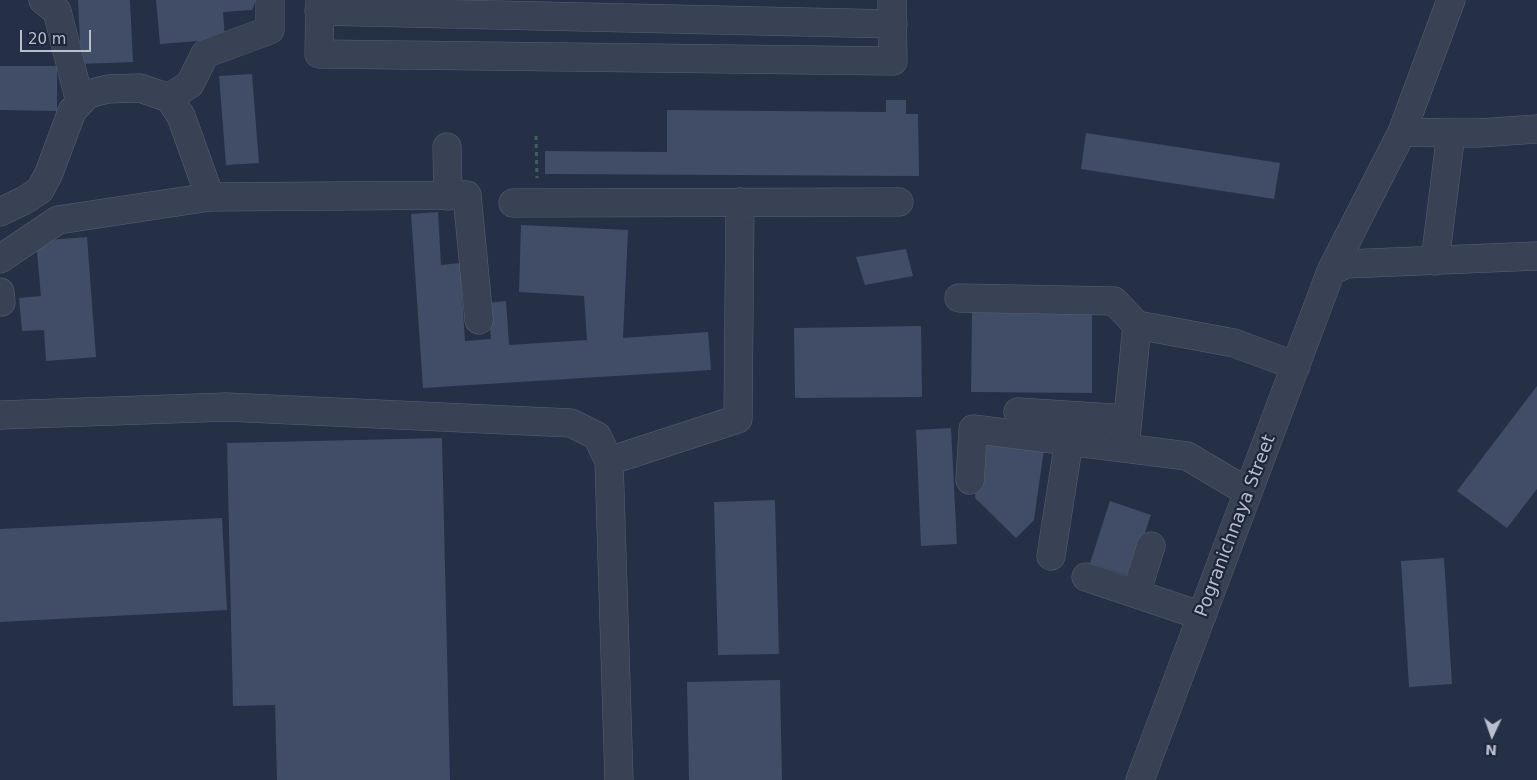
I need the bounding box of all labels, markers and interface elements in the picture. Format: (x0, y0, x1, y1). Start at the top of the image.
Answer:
scale bar (22, 20, 94, 52)
text: 20 m (28, 30, 66, 48)
street label: Pogranichnaya Street (1191, 432, 1281, 620)
north arrow (1467, 710, 1517, 760)
text: N (1485, 742, 1497, 758)

